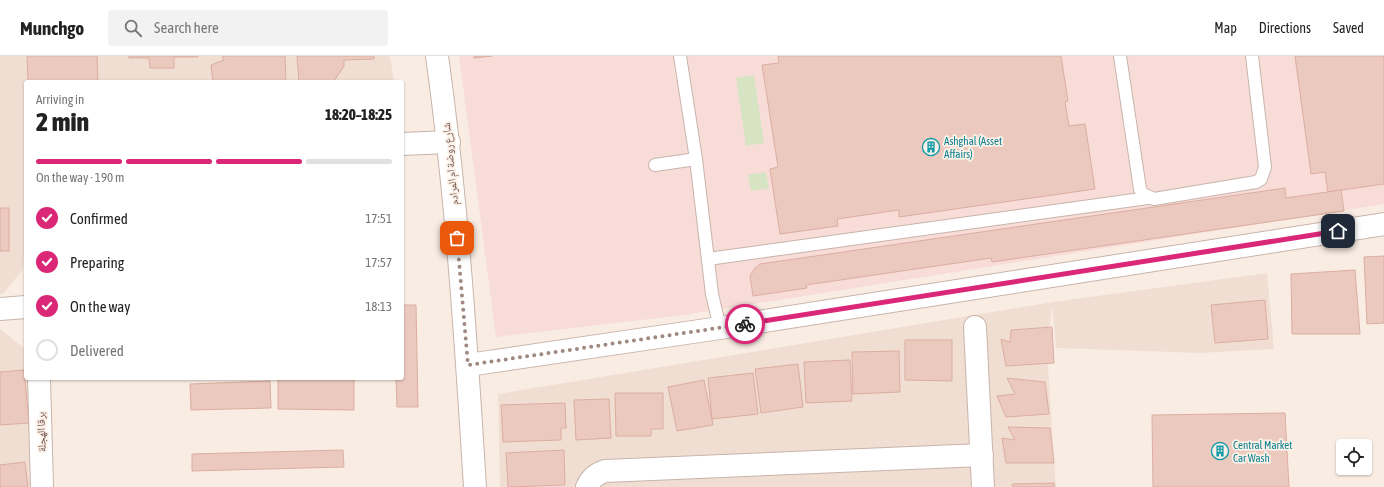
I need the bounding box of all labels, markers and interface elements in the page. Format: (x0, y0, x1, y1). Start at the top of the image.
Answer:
search box (108, 10, 388, 46)
text: Munchgo (20, 17, 84, 39)
icon: search (122, 17, 144, 39)
text: Search here (154, 19, 219, 36)
text: Map (1214, 20, 1237, 36)
text: Directions (1259, 20, 1311, 36)
text: Saved (1333, 20, 1364, 36)
text: Arriving in (36, 92, 84, 107)
text: 18:20–18:25 (325, 106, 392, 123)
text: 2 min (36, 107, 89, 137)
street label: شارع روضة ام المرادم (440, 122, 461, 206)
place label: Ashghal (Asset Affairs) (944, 135, 1002, 160)
building icon: Ashghal (Asset Affairs) (921, 137, 941, 157)
text: On the way · 190 m (36, 170, 124, 185)
icon: check (36, 207, 58, 229)
text: Confirmed (70, 210, 128, 227)
text: 17:51 (365, 211, 392, 226)
pin (1321, 214, 1355, 248)
icon: home (1327, 220, 1349, 242)
pin (440, 221, 474, 255)
icon: bag (446, 227, 468, 249)
icon: check (36, 251, 58, 273)
text: Preparing (70, 254, 124, 271)
text: 17:57 (365, 255, 392, 270)
icon: check (36, 295, 58, 317)
text: On the way (70, 298, 131, 315)
text: 18:13 (365, 299, 392, 314)
courier (725, 304, 765, 344)
icon: bike (734, 313, 756, 335)
text: Delivered (70, 342, 124, 359)
street label: برقا الهجلة (34, 412, 48, 452)
place label: Central Market Car Wash (1233, 439, 1293, 464)
map controls (1336, 439, 1372, 475)
button: locate (1336, 439, 1372, 475)
building icon: Central Market Car Wash (1210, 441, 1230, 461)

